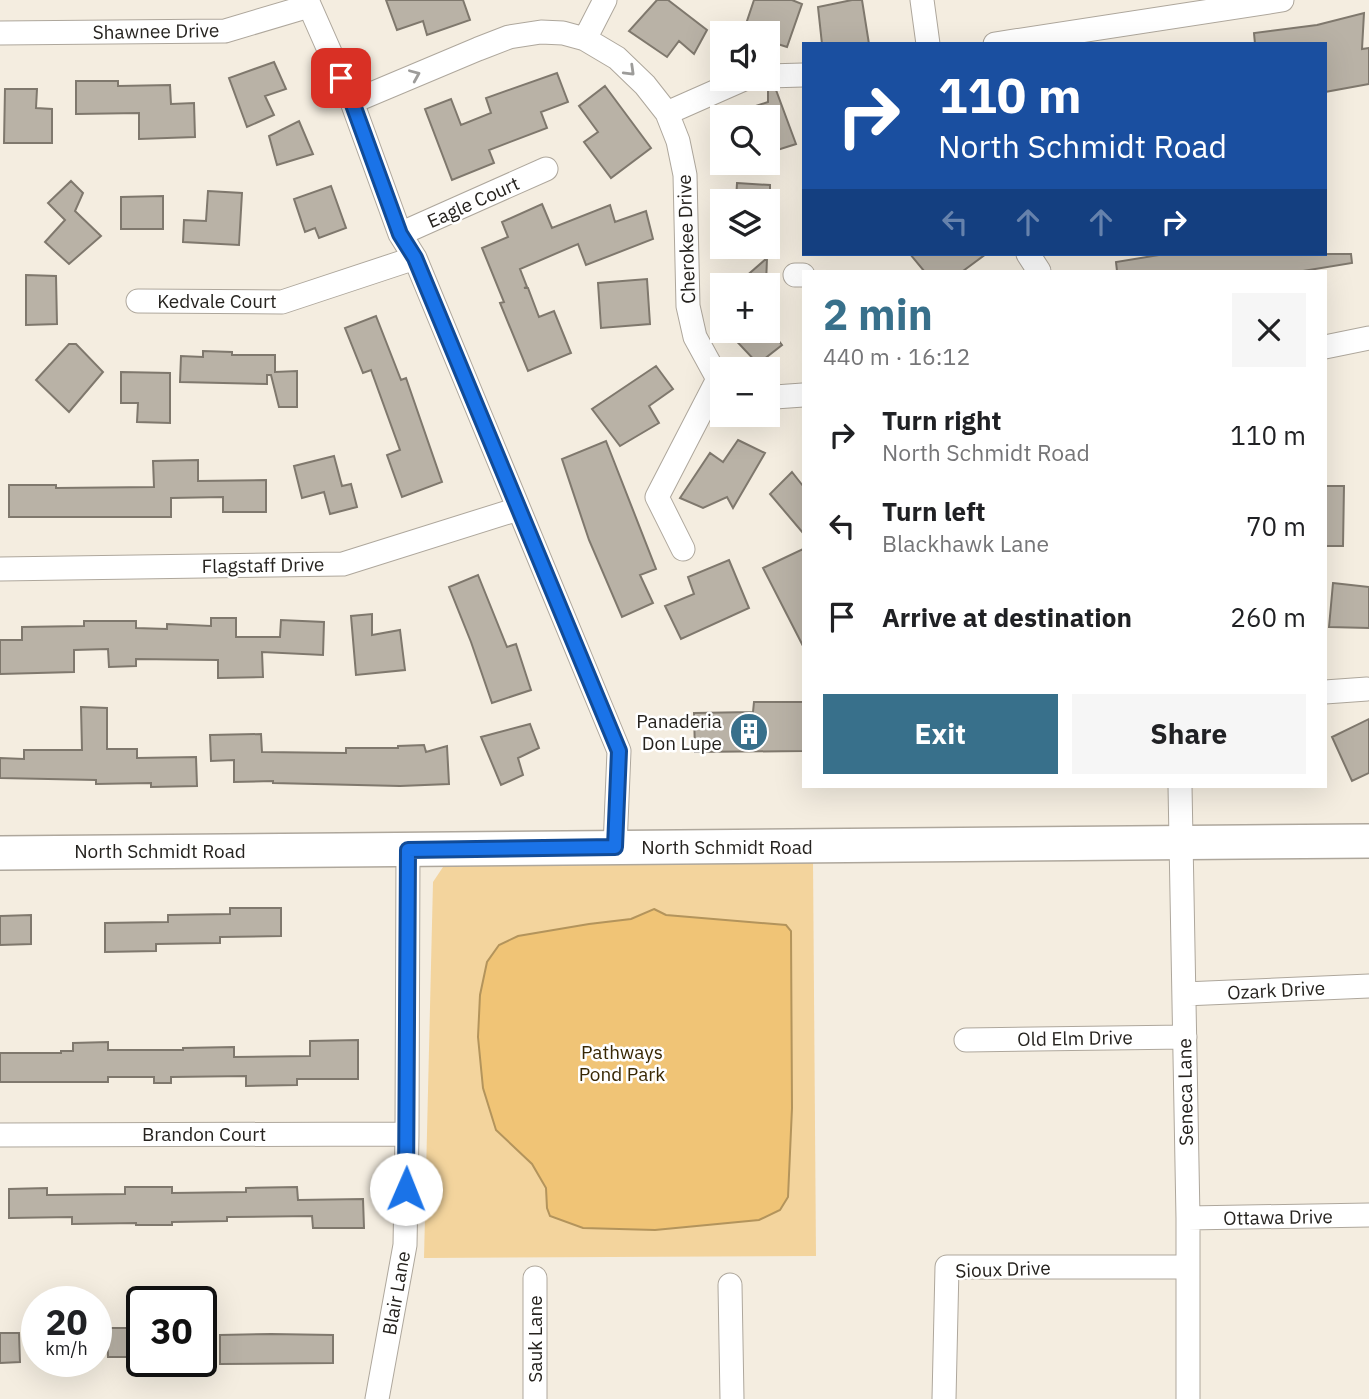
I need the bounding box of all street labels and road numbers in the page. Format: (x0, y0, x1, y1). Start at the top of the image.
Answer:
street label: Shawnee Drive (92, 18, 220, 44)
street label: Eagle Court (423, 171, 523, 233)
street label: Cherokee Drive (672, 174, 700, 304)
street label: Kedvale Court (157, 289, 277, 313)
street label: Flagstaff Drive (201, 552, 325, 578)
street label: North Schmidt Road (641, 835, 813, 859)
street label: North Schmidt Road (74, 839, 246, 863)
street label: Ozark Drive (1226, 975, 1326, 1005)
street label: Old Elm Drive (1017, 1025, 1133, 1051)
street label: Seneca Lane (1172, 1038, 1198, 1146)
street label: Brandon Court (142, 1122, 266, 1146)
street label: Ottawa Drive (1223, 1204, 1333, 1230)
street label: Blair Lane (377, 1249, 415, 1337)
street label: Sioux Drive (955, 1255, 1051, 1283)
street label: Sauk Lane (523, 1295, 547, 1383)

